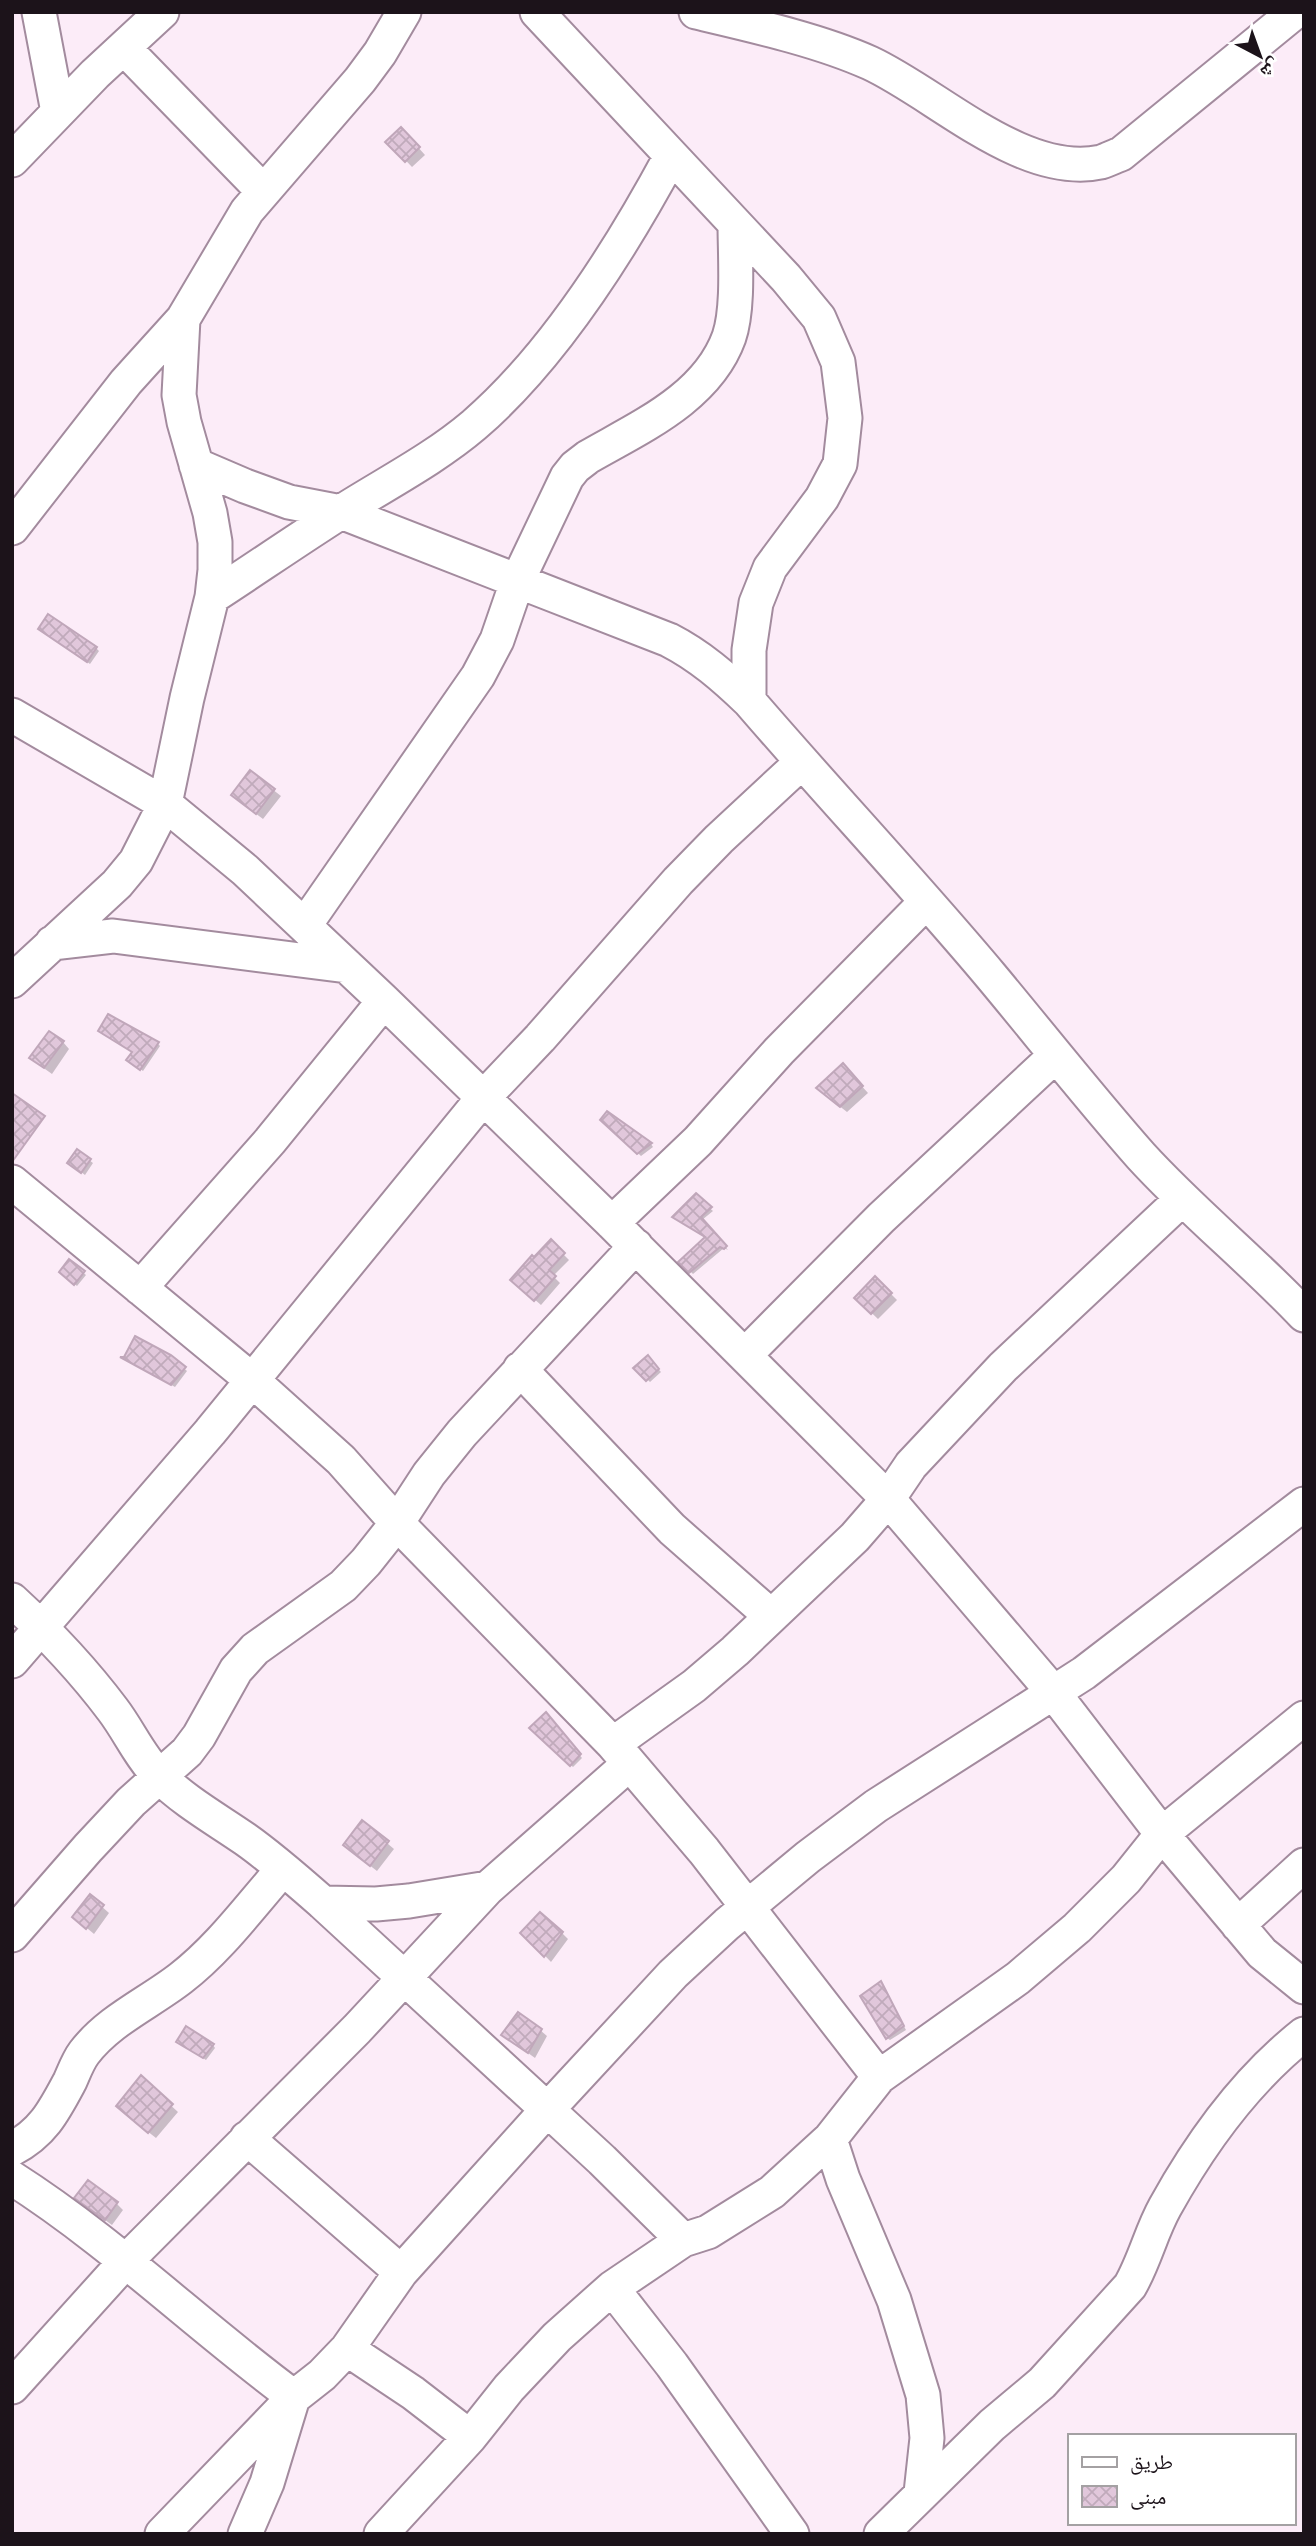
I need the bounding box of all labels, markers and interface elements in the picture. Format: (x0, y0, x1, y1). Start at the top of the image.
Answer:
north arrow (1225, 21, 1295, 91)
text: ش (1256, 53, 1284, 81)
legend (1068, 2434, 1295, 2525)
text: طريق (1130, 2452, 1173, 2475)
text: مبنى (1130, 2487, 1166, 2510)

